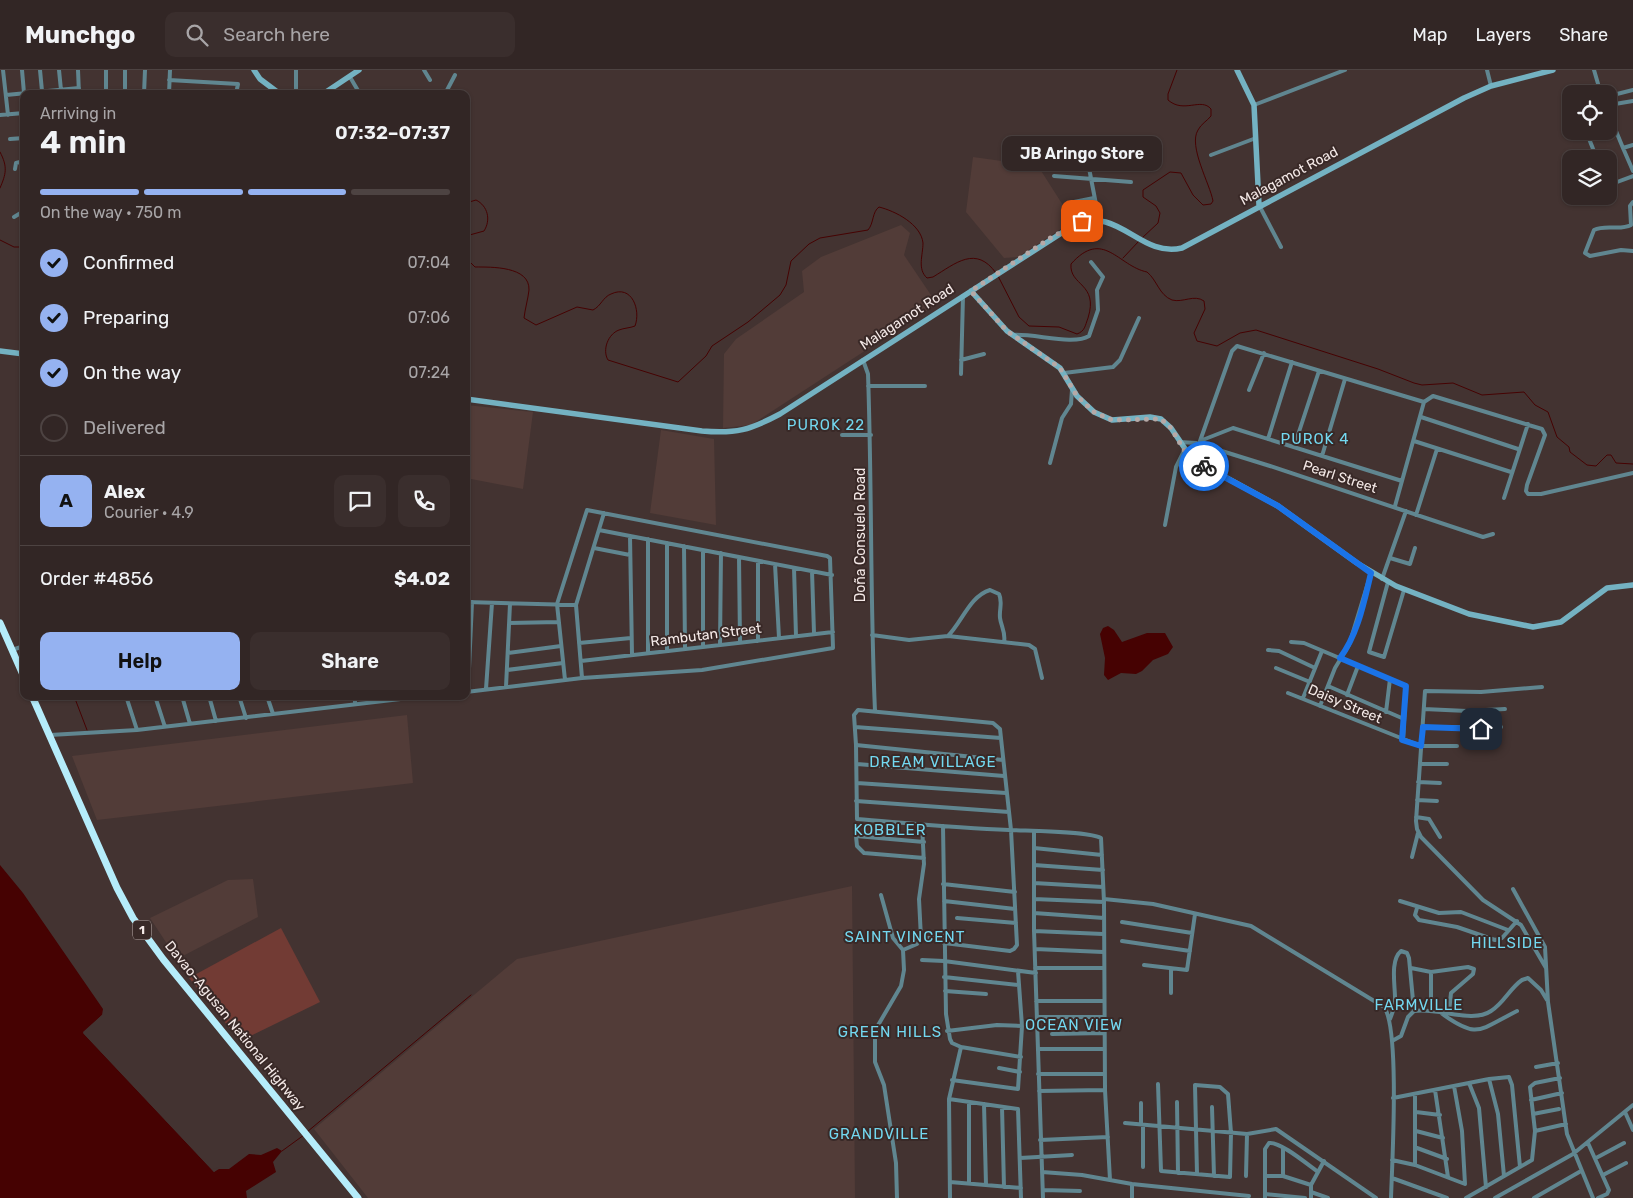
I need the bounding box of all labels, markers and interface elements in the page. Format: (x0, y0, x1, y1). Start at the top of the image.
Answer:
search box (165, 12, 515, 57)
text: Munchgo (25, 21, 135, 49)
icon: search (183, 21, 211, 49)
text: Search here (223, 23, 330, 46)
text: Map (1413, 24, 1448, 46)
text: Layers (1476, 24, 1531, 46)
text: Share (1559, 24, 1608, 46)
map controls (1562, 85, 1617, 205)
button: locate (1562, 85, 1617, 140)
text: Arriving in (40, 104, 116, 123)
text: 07:32–07:37 (335, 121, 450, 144)
text: 4 min (40, 123, 127, 161)
callout: JB Aringo Store (1002, 136, 1162, 171)
street label: Malagamot Road (1237, 143, 1341, 209)
text: JB Aringo Store (1020, 144, 1144, 163)
button: layers (1562, 150, 1617, 205)
pin (1061, 200, 1103, 242)
text: On the way · 750 m (40, 203, 181, 222)
icon: bag (1068, 207, 1096, 235)
icon: check (40, 249, 68, 277)
text: Confirmed (83, 251, 174, 274)
text: 07:04 (407, 253, 450, 272)
street label: Malagamot Road (857, 280, 957, 354)
icon: check (40, 304, 68, 332)
text: Preparing (83, 306, 169, 329)
text: 07:06 (408, 308, 450, 327)
icon: check (40, 359, 68, 387)
text: On the way (83, 361, 181, 384)
text: 07:24 (408, 363, 450, 382)
text: Delivered (83, 416, 166, 439)
district label: PUROK 22 (787, 416, 865, 434)
district label: PUROK 4 (1281, 430, 1349, 448)
courier (1179, 441, 1229, 491)
icon: bike (1190, 452, 1218, 480)
street label: Pearl Street (1301, 457, 1380, 497)
street label: Doña Consuelo Road (852, 468, 869, 602)
button: chat (334, 475, 386, 527)
button: phone (398, 475, 450, 527)
text: Alex (104, 480, 145, 503)
text: A (59, 489, 73, 512)
text: Courier · 4.9 (104, 503, 194, 522)
text: Order #4856 (40, 567, 153, 590)
text: $4.02 (394, 567, 450, 590)
street label: Rambutan Street (650, 620, 763, 650)
button: Help (40, 632, 240, 690)
button: Share (250, 632, 450, 690)
street label: Daisy Street (1305, 681, 1385, 727)
pin (1460, 708, 1502, 750)
icon: home (1467, 715, 1495, 743)
district label: DREAM VILLAGE (869, 753, 997, 771)
district label: KOBBLER (853, 821, 927, 839)
road number: 1 (133, 920, 151, 940)
district label: SAINT VINCENT (845, 928, 965, 946)
district label: HILLSIDE (1471, 934, 1543, 952)
street label: Davao-Agusan National Highway (161, 938, 309, 1115)
district label: FARMVILLE (1375, 996, 1463, 1014)
district label: OCEAN VIEW (1025, 1016, 1123, 1034)
district label: GREEN HILLS (838, 1023, 942, 1041)
district label: GRANDVILLE (829, 1125, 929, 1143)

